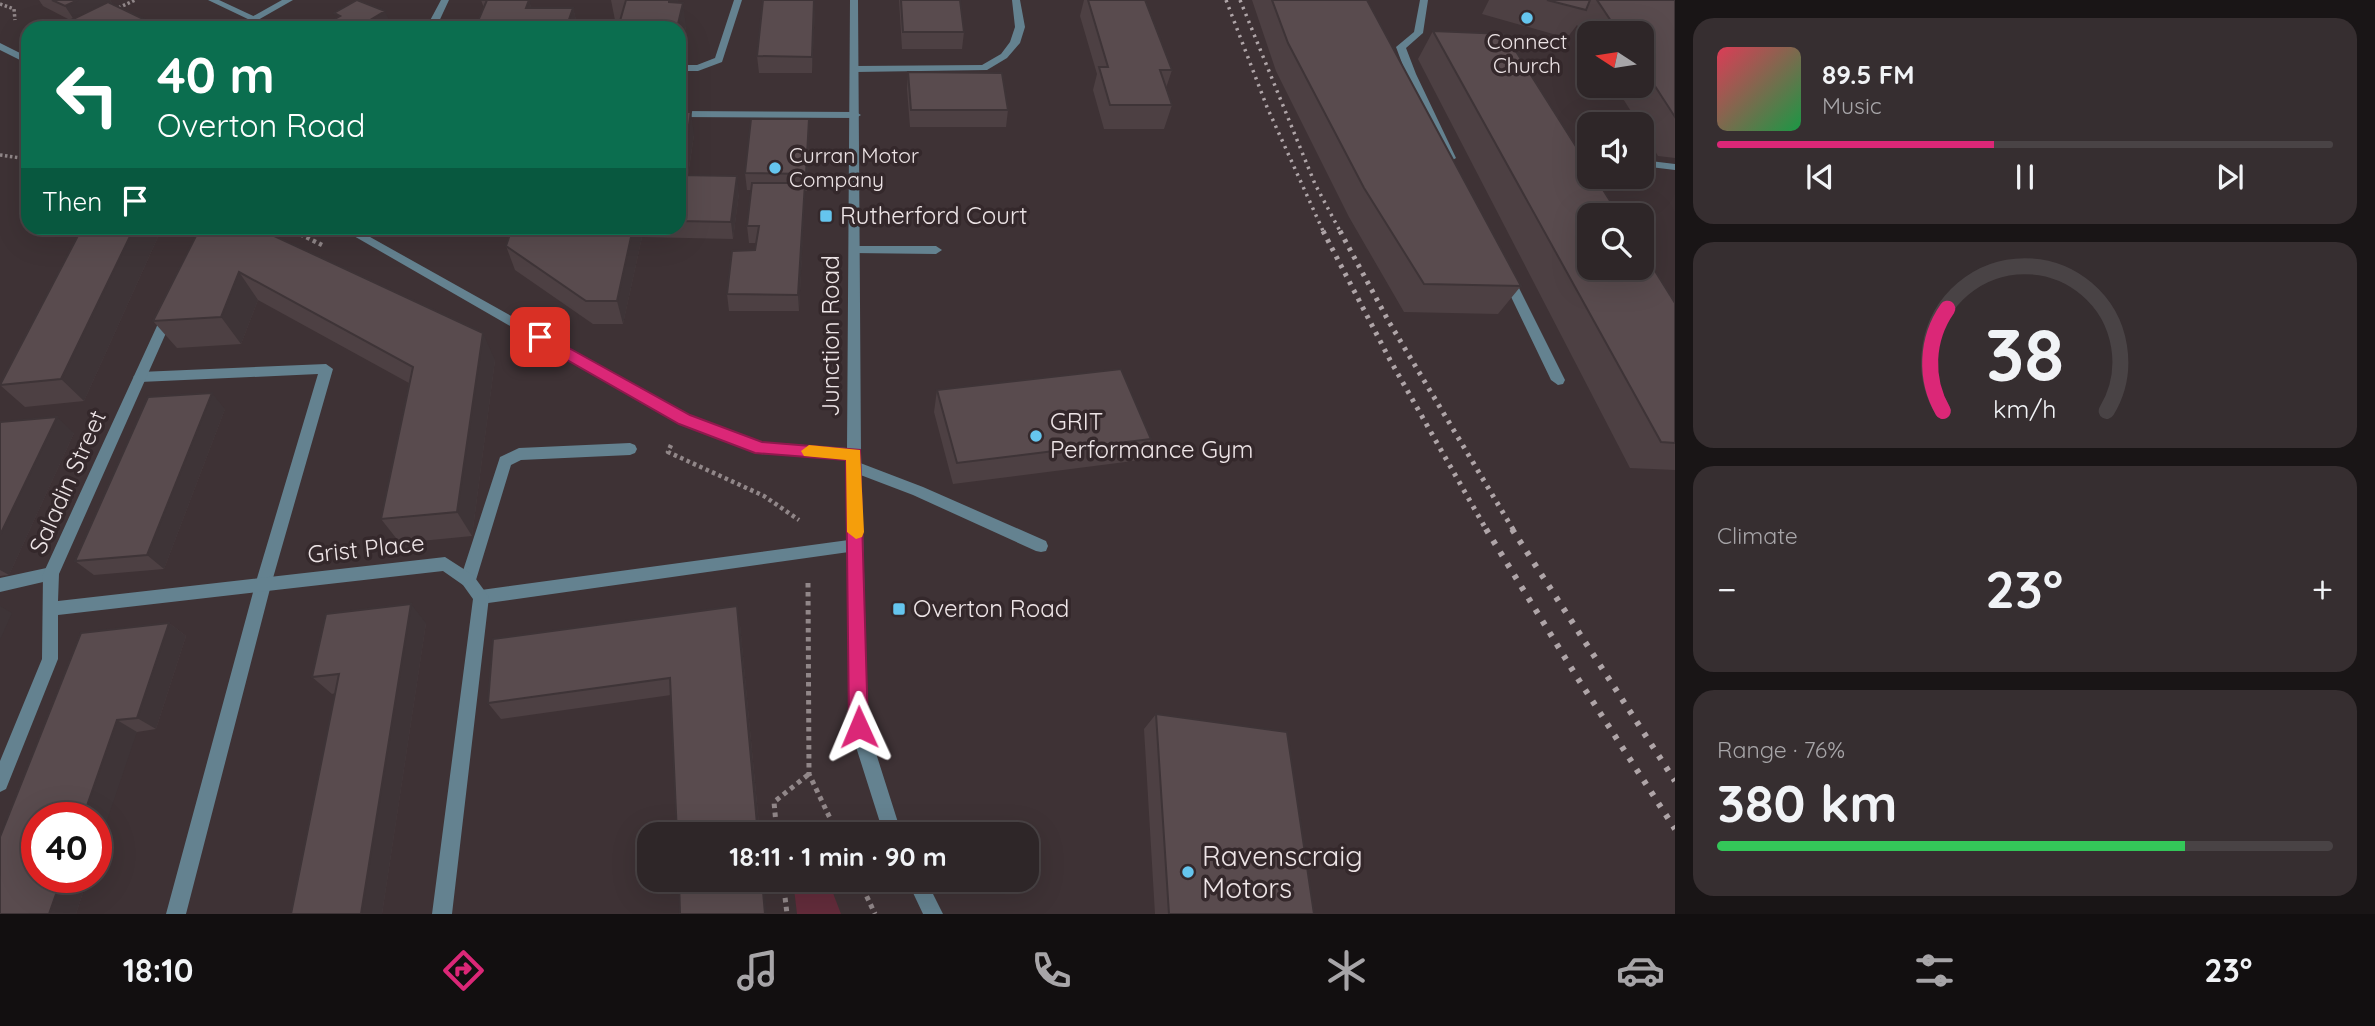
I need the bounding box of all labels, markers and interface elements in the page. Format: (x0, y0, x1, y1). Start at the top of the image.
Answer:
marker: Connect Church (1519, 10, 1535, 26)
north arrow (1577, 21, 1654, 98)
map controls (1577, 21, 1654, 280)
place label: Connect Church (1487, 28, 1567, 78)
text: 40 m (157, 44, 275, 105)
icon: left (42, 49, 133, 140)
text: 89.5 FM (1822, 58, 1915, 91)
text: Music (1822, 91, 1882, 120)
text: Overton Road (157, 105, 365, 145)
button: sound (1577, 112, 1654, 189)
place label: Curran Motor Company (789, 142, 919, 192)
icon: previous (1801, 158, 1839, 196)
icon: pause (2006, 158, 2044, 196)
icon: next (2211, 158, 2249, 196)
marker: Curran Motor Company (767, 160, 783, 176)
icon: arrive (116, 182, 154, 220)
text: Then (42, 185, 102, 218)
place label: Rutherford Court (840, 200, 1027, 230)
button: search (1577, 203, 1654, 280)
marker: Rutherford Court (818, 208, 834, 224)
street label: Junction Road (815, 255, 845, 417)
pin (510, 307, 570, 367)
text: 38 (1986, 308, 2065, 399)
icon: arrive (521, 318, 559, 356)
text: km/h (1993, 393, 2057, 424)
street label: Saladin Street (22, 405, 112, 558)
place label: GRIT Performance Gym (1050, 406, 1253, 464)
marker: GRIT Performance Gym (1028, 428, 1044, 444)
text: Climate (1717, 521, 1798, 550)
street label: Grist Place (306, 527, 426, 569)
text: 23° (1985, 556, 2063, 621)
text: − (1717, 565, 1737, 613)
text: + (2312, 565, 2333, 613)
place label: Overton Road (913, 593, 1069, 623)
marker: Overton Road (891, 601, 907, 617)
position arrow (822, 690, 896, 764)
text: Range · 76% (1717, 735, 1845, 764)
text: 380 km (1717, 770, 1897, 835)
speed limit sign: 40 (21, 802, 112, 893)
place label: Ravenscraig Motors (1202, 838, 1363, 905)
text: 18:11 · 1 min · 90 m (729, 840, 947, 873)
marker: Ravenscraig Motors (1180, 864, 1196, 880)
icon: directions (439, 946, 488, 995)
icon: music (733, 946, 782, 995)
icon: phone (1027, 946, 1076, 995)
icon: climate (1322, 946, 1371, 995)
icon: car (1616, 946, 1665, 995)
icon: filters (1910, 946, 1959, 995)
text: 18:10 (123, 950, 193, 990)
text: 23° (2204, 950, 2252, 990)

